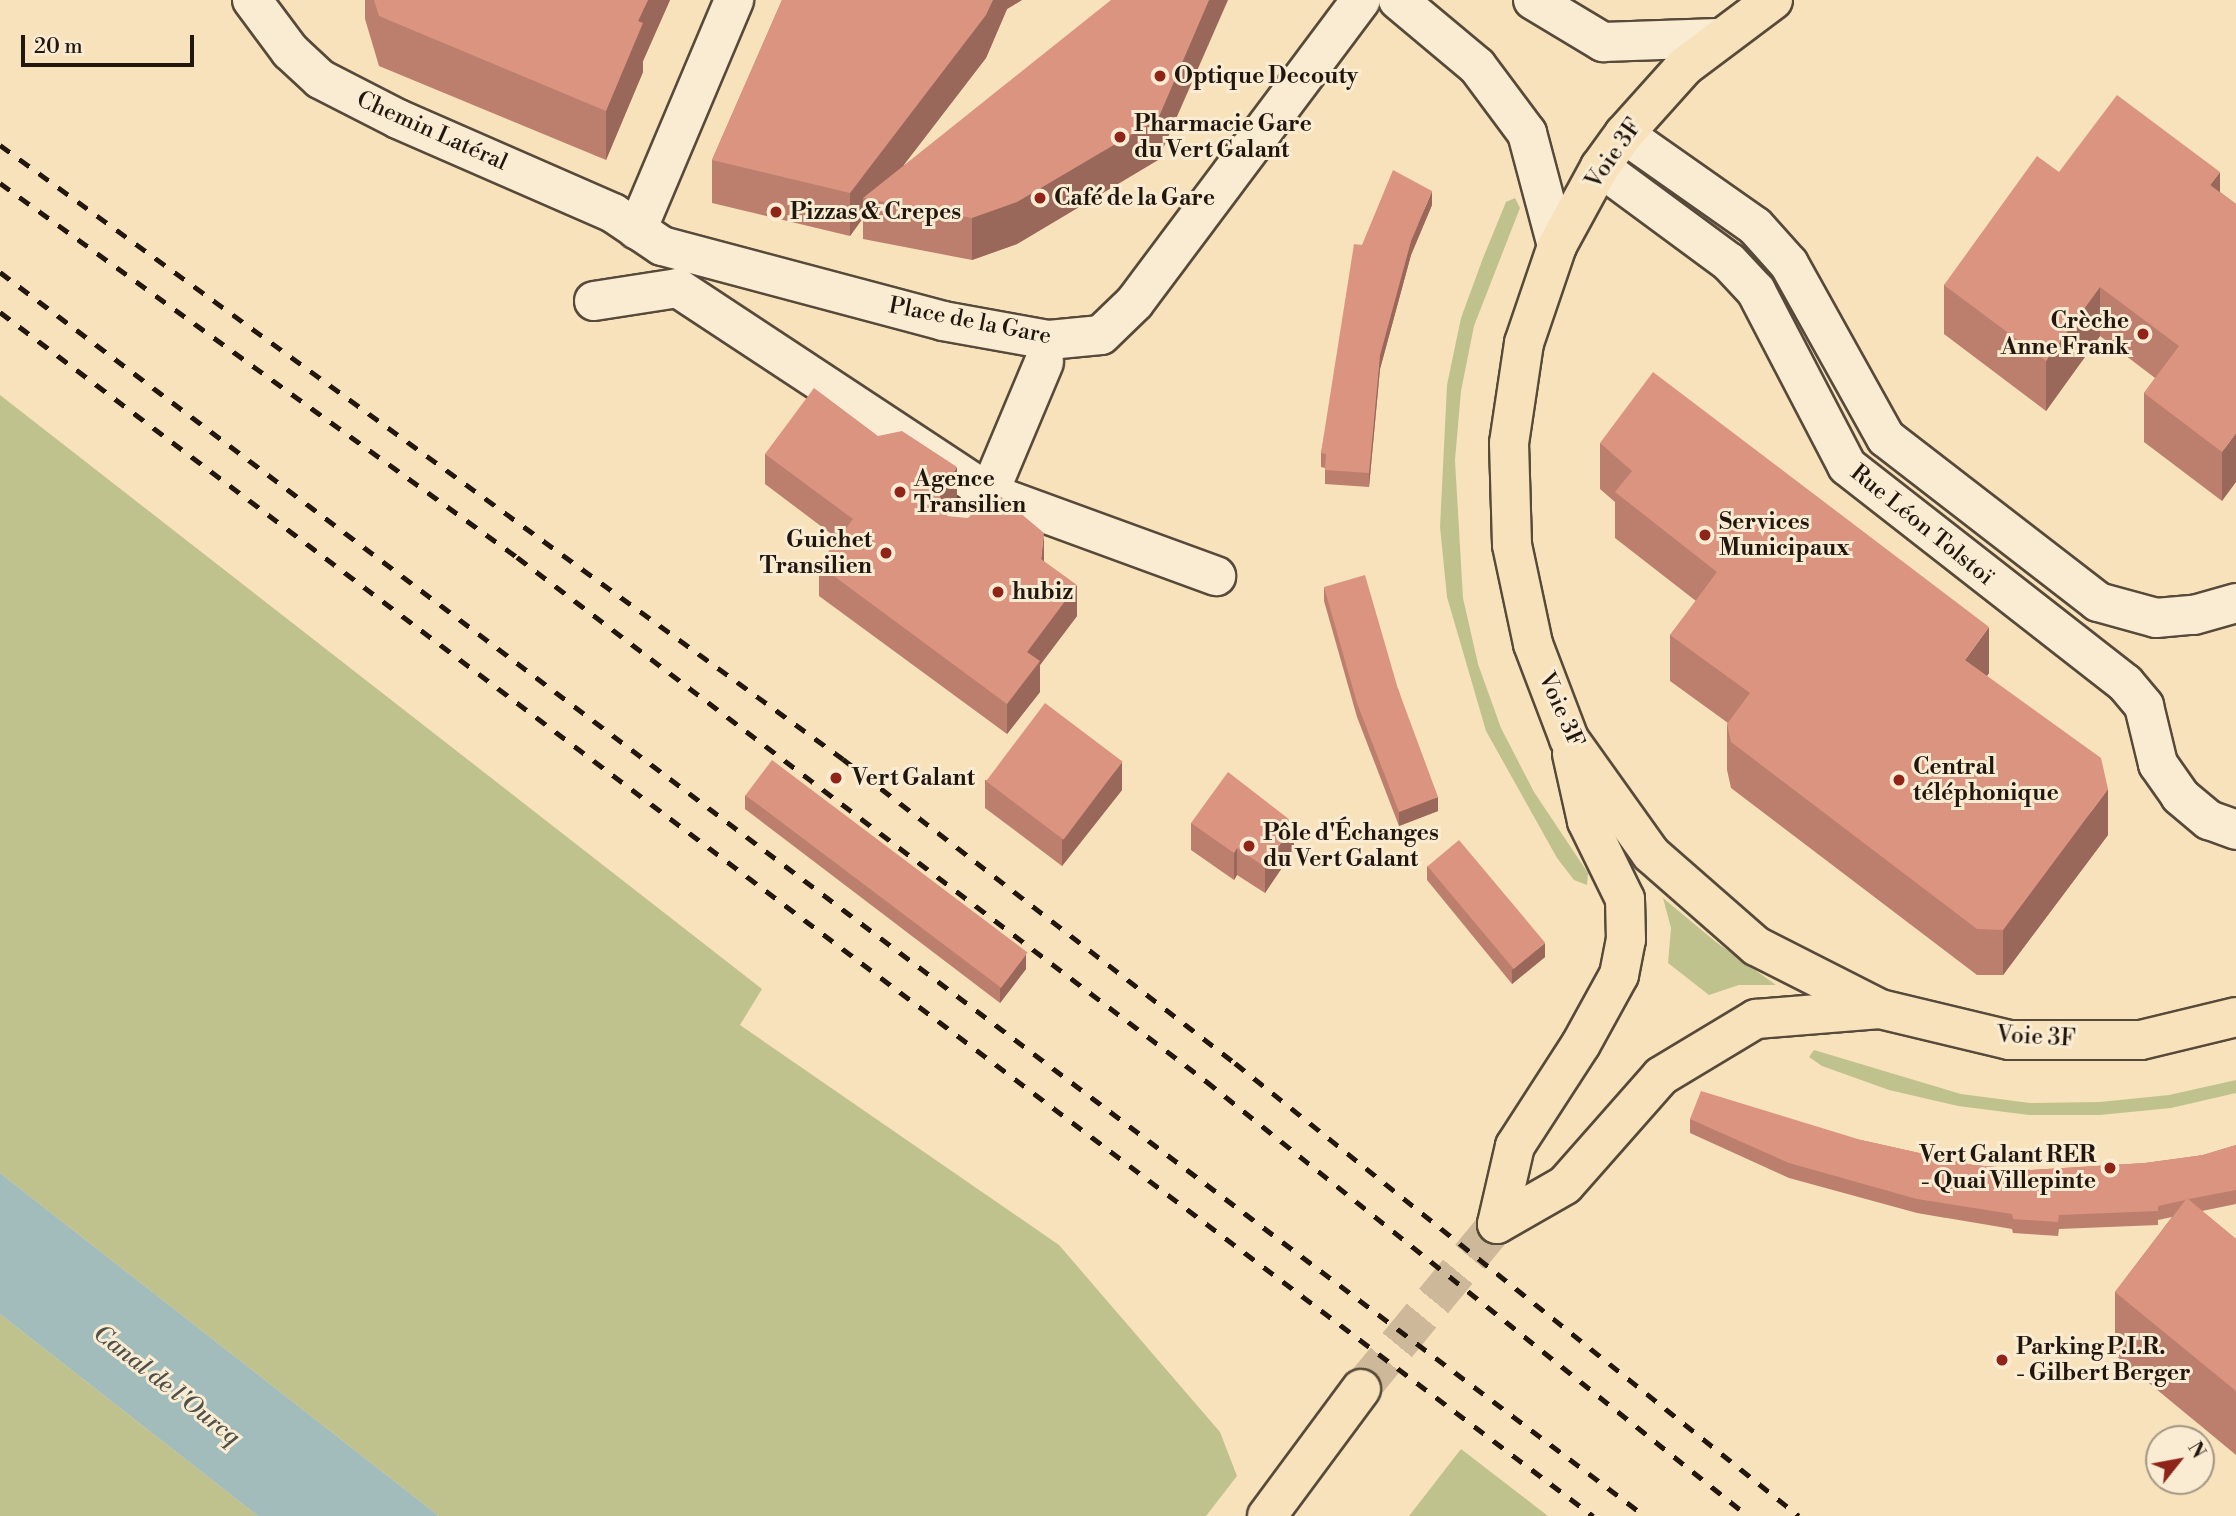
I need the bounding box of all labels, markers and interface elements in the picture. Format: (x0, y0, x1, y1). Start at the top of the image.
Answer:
scale bar (24, 21, 198, 65)
text: 20 m (34, 34, 83, 60)
place label: Optique Decouty (1174, 62, 1358, 90)
marker: Optique Decouty (1152, 68, 1168, 84)
street label: Chemin Latéral (352, 85, 512, 177)
place label: Pharmacie Gare du Vert Galant (1134, 110, 1312, 164)
street label: Voie 3F (1580, 114, 1648, 194)
marker: Pharmacie Gare du Vert Galant (1112, 129, 1128, 145)
place label: Café de la Gare (1054, 184, 1215, 212)
marker: Café de la Gare (1032, 190, 1048, 206)
place label: Pizzas & Crepes (790, 198, 961, 226)
marker: Pizzas & Crepes (768, 204, 784, 220)
street label: Place de la Gare (887, 292, 1053, 350)
place label: Crèche Anne Frank (2001, 307, 2129, 361)
marker: Crèche Anne Frank (2135, 326, 2151, 342)
street label: Rue Léon Tolstoï (1845, 459, 1999, 591)
place label: Agence Transilien (914, 465, 1026, 519)
marker: Agence Transilien (892, 484, 908, 500)
place label: Services Municipaux (1719, 508, 1850, 562)
place label: Guichet Transilien (760, 526, 872, 580)
marker: Services Municipaux (1697, 527, 1713, 543)
marker: Guichet Transilien (878, 545, 894, 561)
place label: hubiz (1012, 578, 1073, 606)
marker: hubiz (990, 584, 1006, 600)
street label: Voie 3F (1532, 668, 1590, 752)
place label: Central téléphonique (1913, 753, 2059, 807)
place label: Vert Galant (852, 764, 975, 792)
marker: Vert Galant (826, 768, 846, 788)
marker: Central téléphonique (1891, 772, 1907, 788)
place label: Pôle d'Échanges du Vert Galant (1263, 819, 1439, 873)
marker: Pôle d'Échanges du Vert Galant (1241, 838, 1257, 854)
street label: Voie 3F (1996, 1021, 2076, 1053)
place label: Vert Galant RER - Quai Villepinte (1919, 1141, 2096, 1195)
marker: Vert Galant RER - Quai Villepinte (2102, 1160, 2118, 1176)
water label: Canal de l'Ourcq (87, 1320, 245, 1452)
place label: Parking P.I.R. - Gilbert Berger (2016, 1333, 2191, 1387)
marker: Parking P.I.R. - Gilbert Berger (1994, 1352, 2010, 1368)
north arrow (2145, 1425, 2215, 1495)
text: N (2182, 1438, 2210, 1463)

